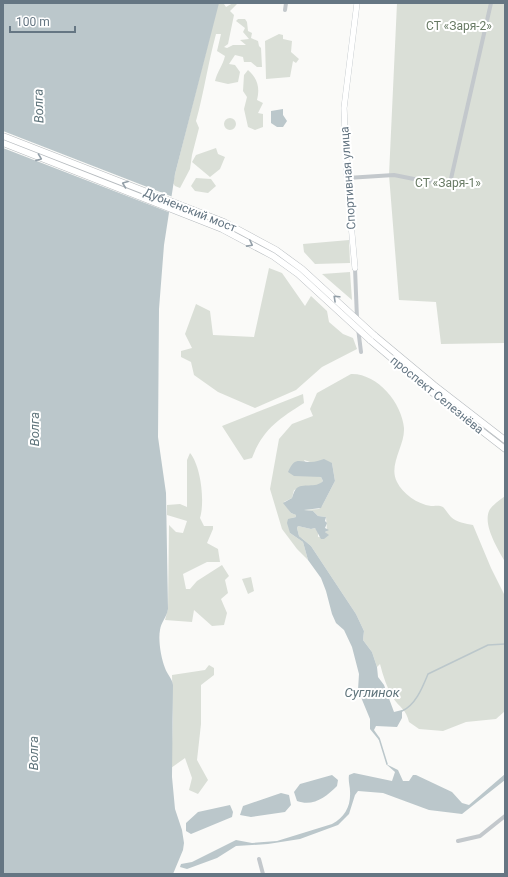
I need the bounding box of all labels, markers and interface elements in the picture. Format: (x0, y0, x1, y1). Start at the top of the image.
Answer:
scale bar (10, 8, 75, 34)
text: 100 m (16, 15, 50, 29)
park label: СТ «Заря-2» (426, 19, 492, 33)
water label: Волга (30, 88, 47, 123)
street label: Спортивная улица (337, 126, 359, 230)
one-way arrow (36, 153, 43, 161)
park label: СТ «Заря-1» (415, 176, 481, 190)
one-way arrow (122, 180, 129, 188)
street label: Дубненский мост (142, 185, 239, 235)
one-way arrow (246, 239, 253, 247)
one-way arrow (333, 296, 341, 303)
street label: проспект Селезнёва (388, 353, 486, 437)
water label: Волга (27, 412, 42, 446)
water label: Суглинок (344, 685, 401, 700)
water label: Волга (26, 736, 41, 770)

